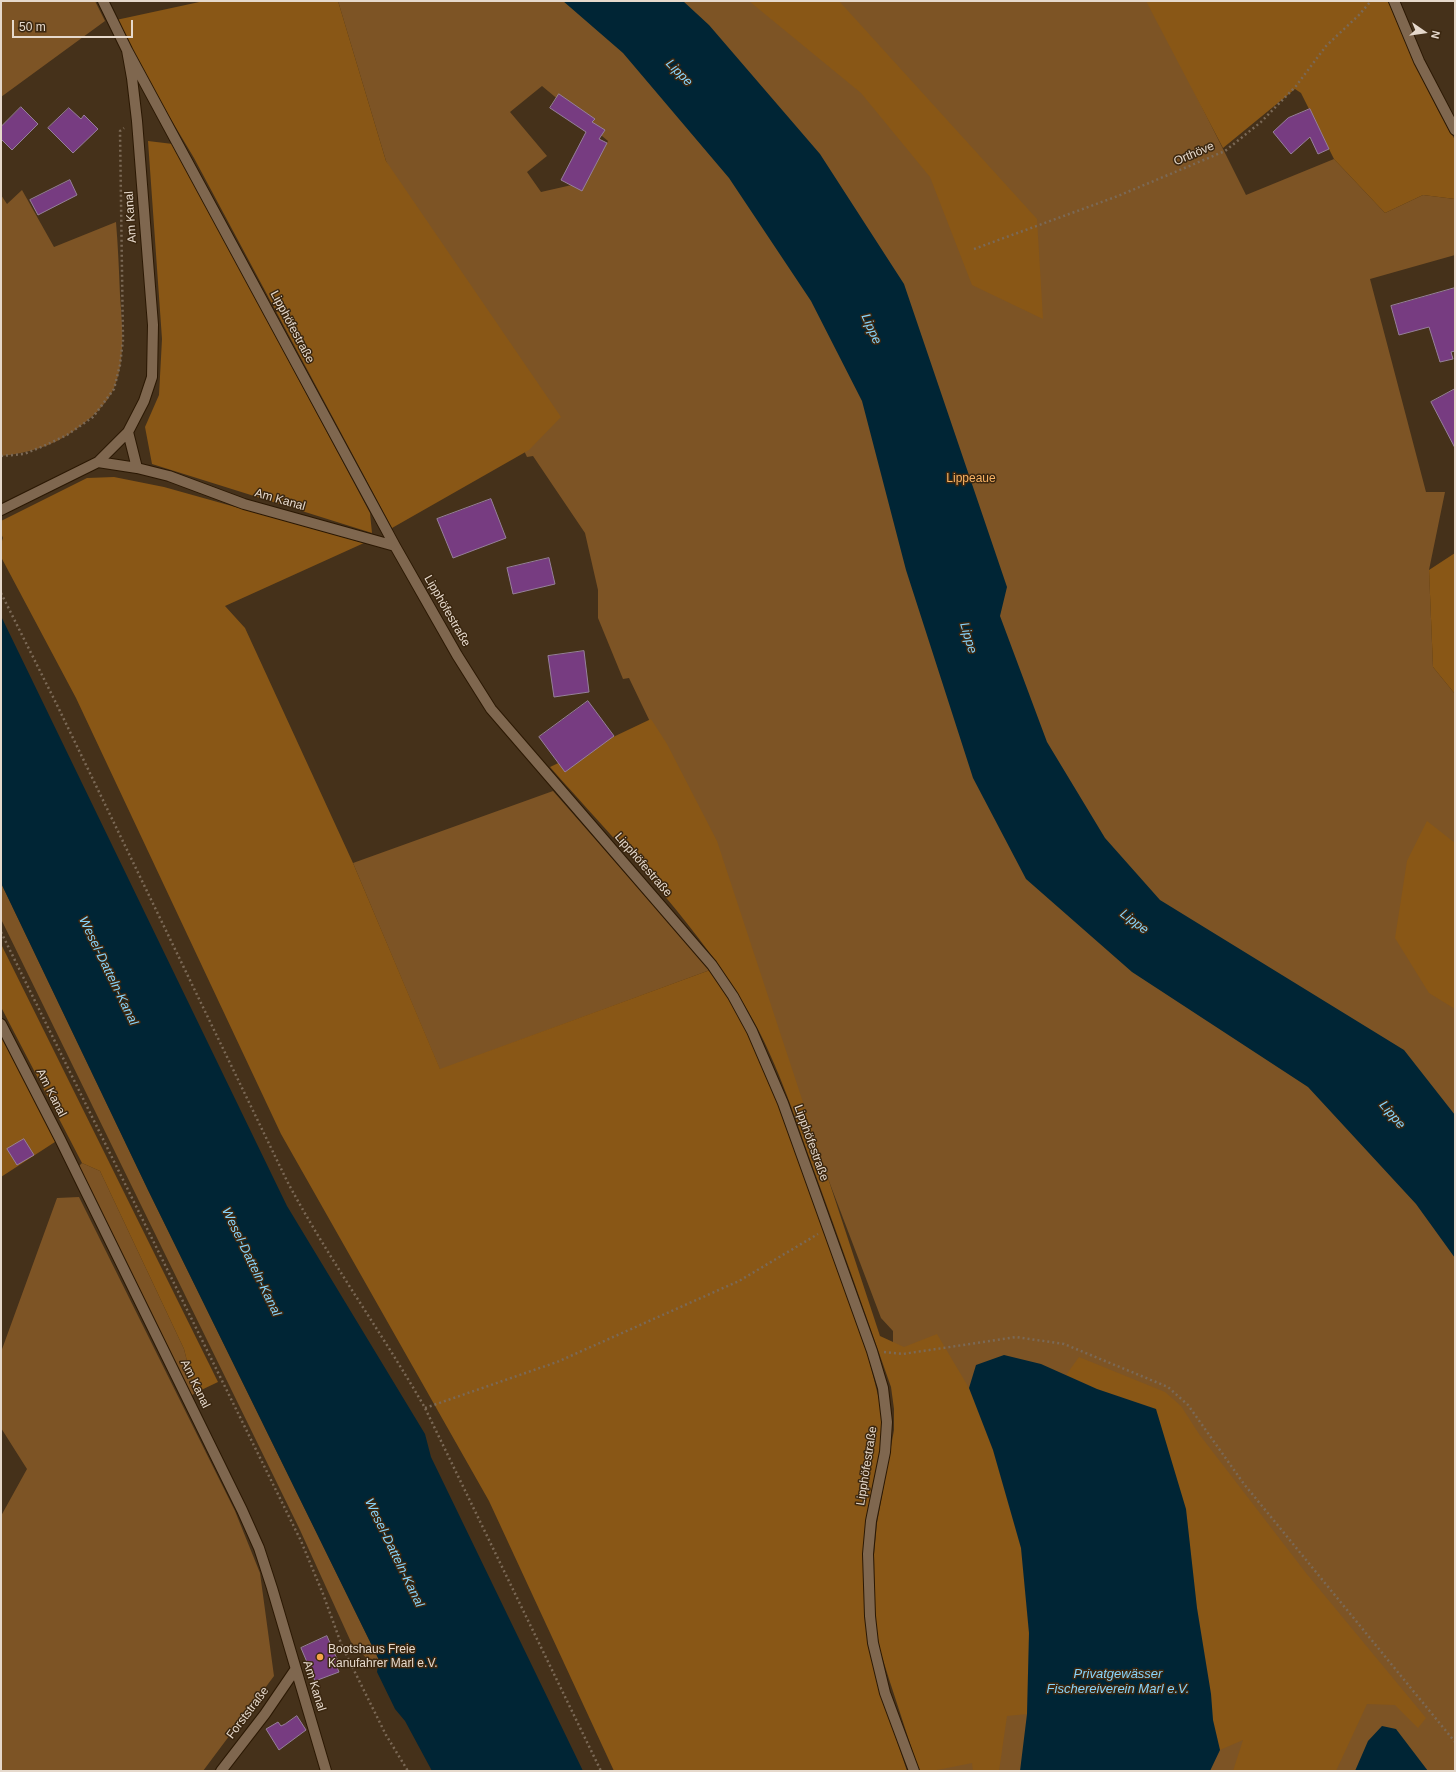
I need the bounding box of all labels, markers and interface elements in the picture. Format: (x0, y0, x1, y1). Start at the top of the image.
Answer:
scale bar (14, 12, 135, 38)
north arrow (1404, 12, 1444, 52)
text: 50 m (19, 20, 46, 34)
text: N (1429, 29, 1442, 40)
water label: Lippe (662, 56, 696, 90)
street label: Orthöve (1172, 139, 1216, 169)
street label: Am Kanal (122, 191, 140, 243)
street label: Lipphöfestraße (267, 288, 317, 366)
water label: Lippe (857, 311, 885, 347)
park label: Lippeaue (946, 472, 996, 486)
street label: Am Kanal (253, 486, 307, 514)
street label: Lipphöfestraße (421, 573, 473, 649)
water label: Lippe (956, 621, 980, 655)
street label: Lipphöfestraße (611, 830, 675, 900)
water label: Lippe (1117, 906, 1151, 938)
water label: Wesel-Datteln-Kanal (75, 914, 141, 1028)
street label: Am Kanal (33, 1067, 69, 1119)
water label: Lippe (1376, 1098, 1408, 1132)
street label: Lipphöfestraße (791, 1103, 831, 1183)
water label: Wesel-Datteln-Kanal (218, 1205, 284, 1319)
street label: Am Kanal (177, 1357, 213, 1411)
street label: Lipphöfestraße (854, 1425, 880, 1507)
water label: Wesel-Datteln-Kanal (361, 1496, 427, 1610)
place label: Bootshaus Freie Kanufahrer Marl e.V. (328, 1643, 438, 1671)
marker: Bootshaus Freie Kanufahrer Marl e.V. (315, 1652, 325, 1662)
street label: Am Kanal (300, 1659, 328, 1713)
water label: Privatgewässer Fischereiverein Marl e.V. (1047, 1666, 1189, 1697)
street label: Forststraße (224, 1684, 272, 1742)

